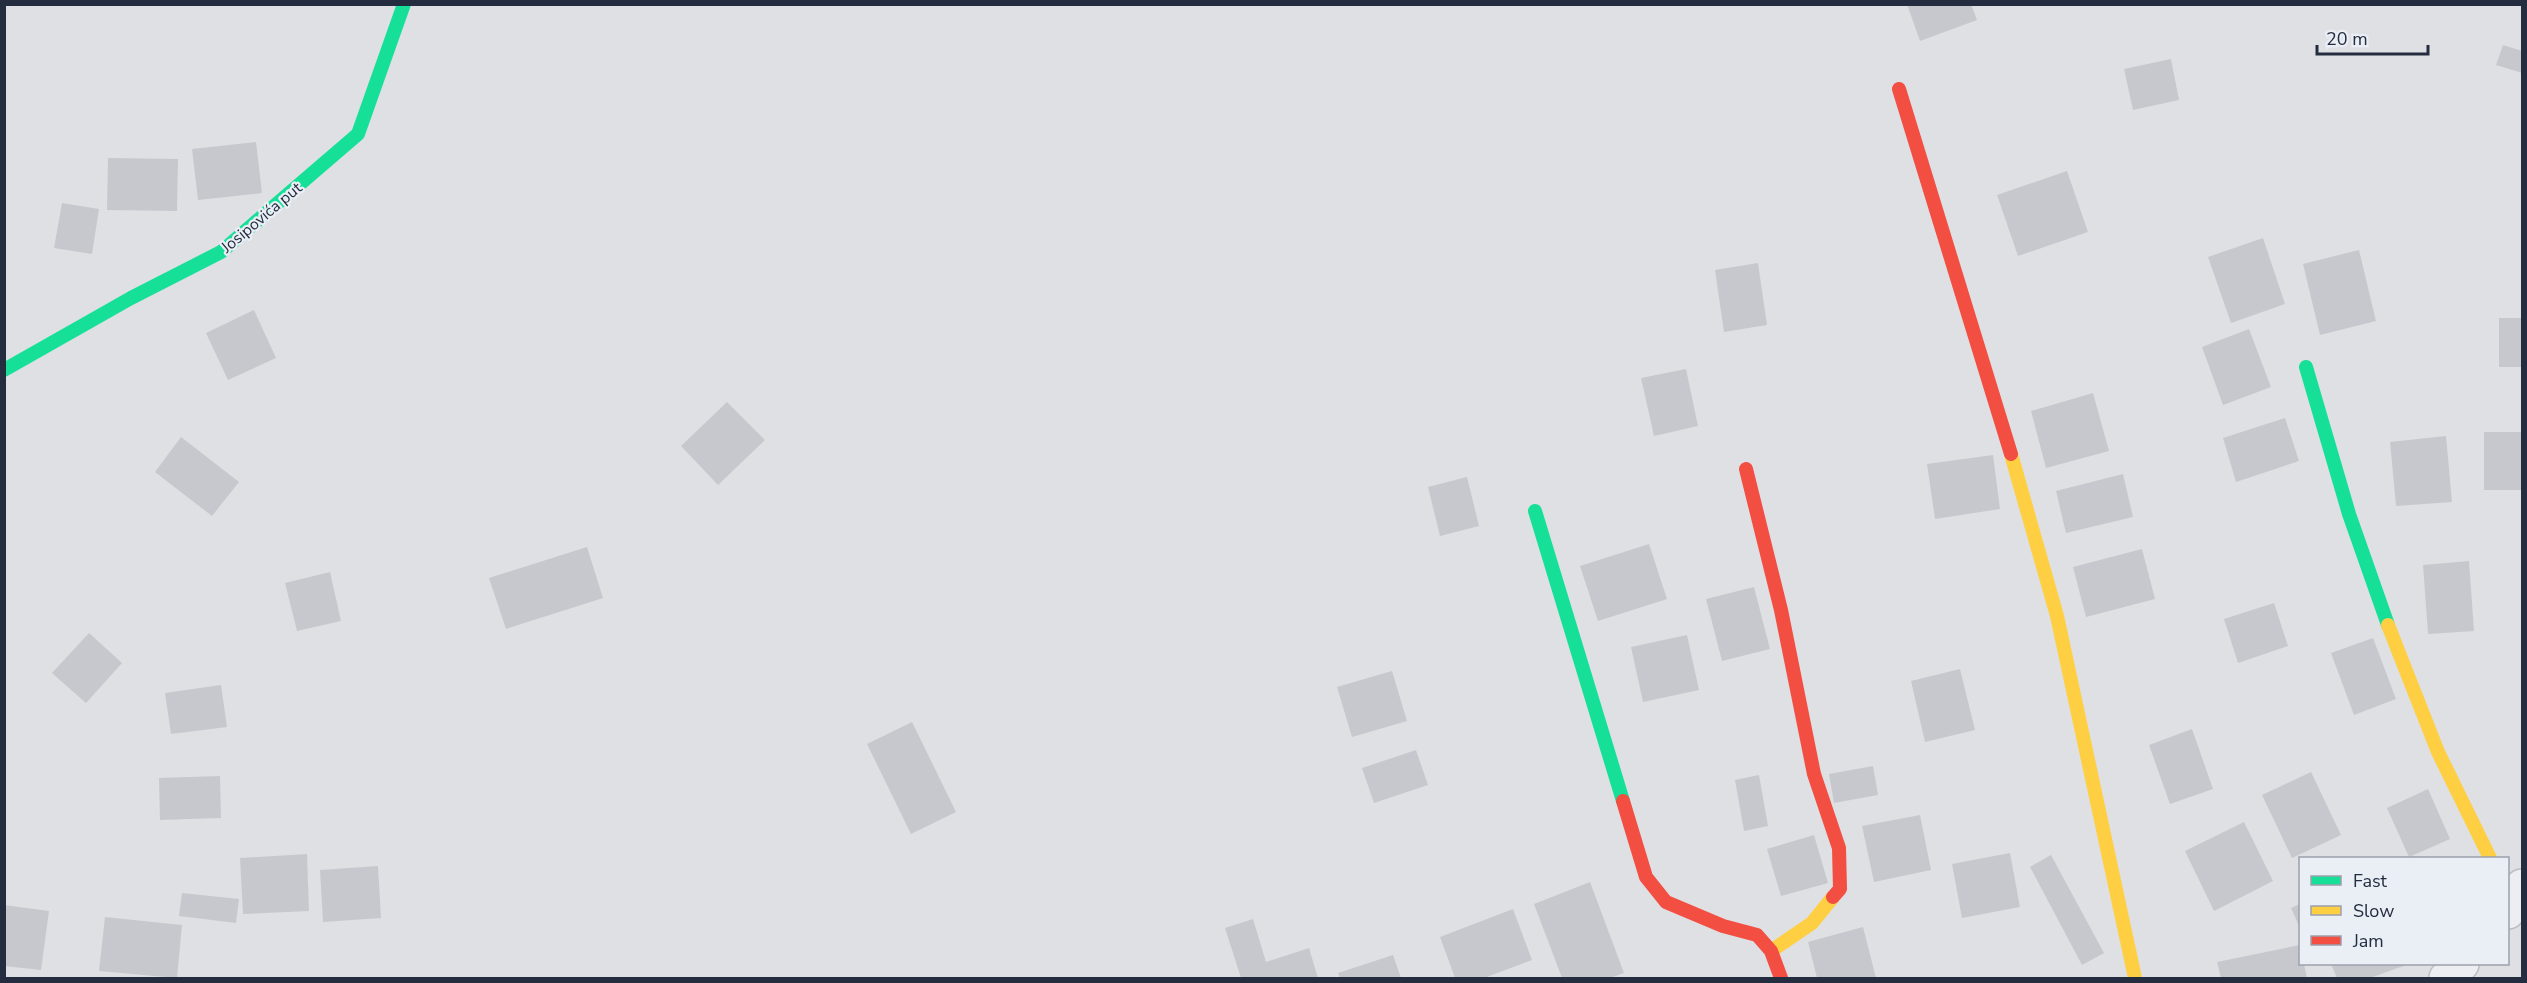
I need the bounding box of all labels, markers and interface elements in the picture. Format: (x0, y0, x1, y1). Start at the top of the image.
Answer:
scale bar (2317, 18, 2428, 56)
text: 20 m (2326, 27, 2368, 51)
street label: Josipovića put (216, 177, 307, 259)
legend (2299, 857, 2509, 965)
text: Fast (2353, 869, 2388, 893)
text: Slow (2353, 899, 2394, 923)
text: Jam (2352, 929, 2384, 953)

